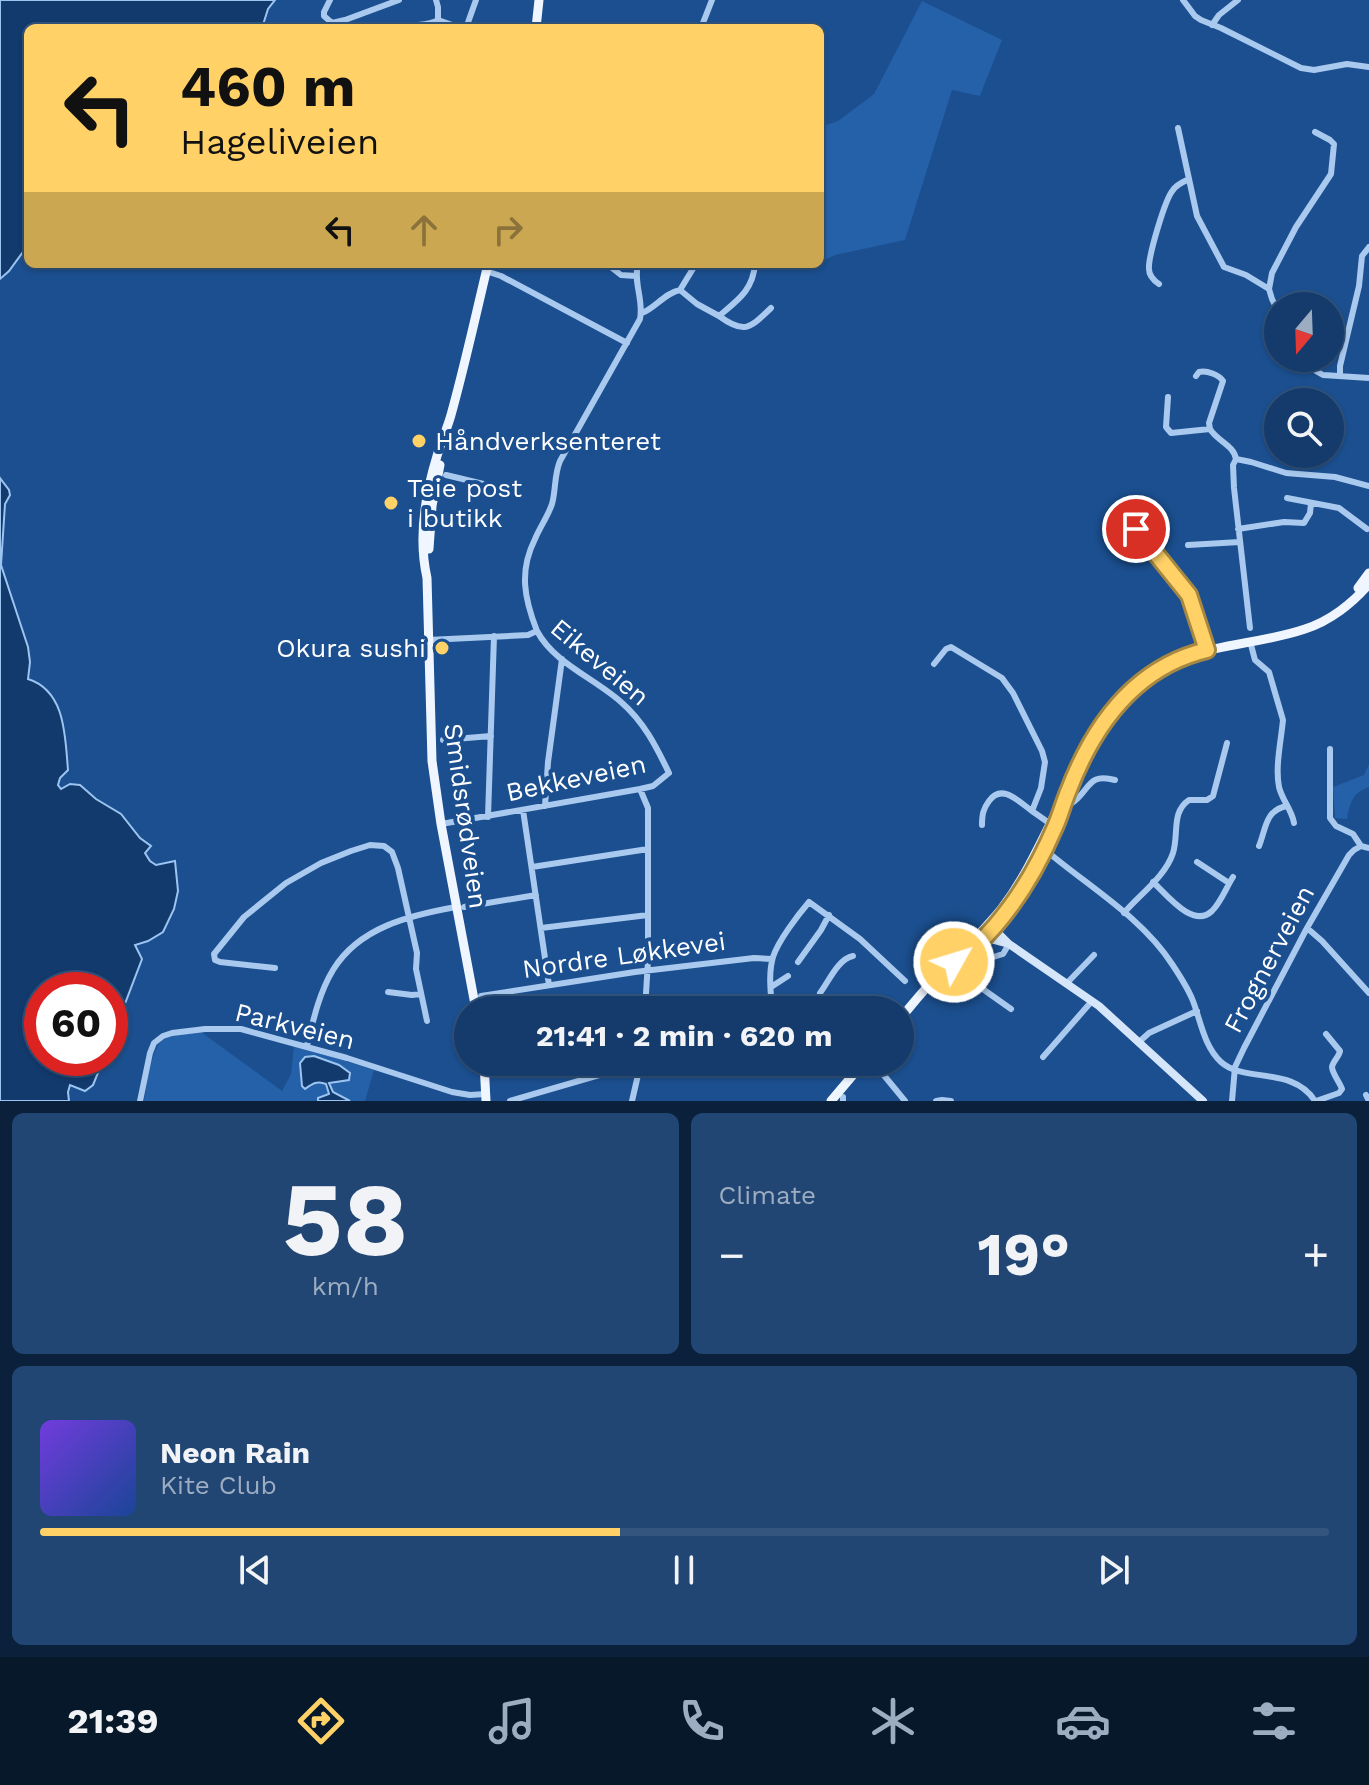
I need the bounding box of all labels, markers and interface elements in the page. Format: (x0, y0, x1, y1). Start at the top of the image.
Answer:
text: 460 m (180, 54, 355, 120)
icon: left (48, 56, 152, 160)
text: Hageliveien (180, 121, 379, 163)
icon: left (318, 208, 362, 252)
icon: ahead (402, 208, 446, 252)
icon: right (486, 208, 530, 252)
north arrow (1264, 292, 1344, 372)
map controls (1264, 292, 1344, 468)
button: search (1264, 388, 1344, 468)
place label: Håndverksenteret (435, 426, 661, 456)
marker: Håndverksenteret (410, 432, 428, 450)
place label: Teie post i butikk (407, 473, 522, 533)
marker: Teie post i butikk (382, 494, 400, 512)
pin (1102, 495, 1170, 563)
icon: arrive (1114, 507, 1158, 551)
street label: Eikeveien (545, 612, 655, 712)
place label: Okura sushi (276, 633, 426, 663)
marker: Okura sushi (433, 639, 451, 657)
street label: Smidsrødveien (438, 721, 494, 911)
street label: Bekkeveien (503, 749, 649, 807)
street label: Frognerveien (1218, 880, 1320, 1038)
position arrow (912, 920, 996, 1004)
street label: Nordre Løkkevei (520, 926, 728, 984)
speed limit sign: 60 (24, 972, 128, 1076)
street label: Parkveien (232, 997, 358, 1055)
text: 21:41 · 2 min · 620 m (536, 1018, 832, 1053)
text: 58 (282, 1158, 408, 1280)
text: Climate (719, 1180, 816, 1210)
text: 19° (977, 1219, 1070, 1290)
text: − (719, 1229, 745, 1281)
text: + (1302, 1229, 1329, 1281)
text: km/h (312, 1271, 379, 1301)
text: Neon Rain (160, 1435, 310, 1470)
text: Kite Club (160, 1470, 277, 1500)
icon: previous (233, 1548, 277, 1592)
icon: pause (662, 1548, 706, 1592)
icon: next (1092, 1548, 1136, 1592)
icon: directions (293, 1693, 349, 1749)
icon: music (484, 1693, 540, 1749)
icon: phone (674, 1693, 730, 1749)
icon: climate (865, 1693, 921, 1749)
icon: car (1055, 1693, 1111, 1749)
icon: filters (1246, 1693, 1302, 1749)
text: 21:39 (67, 1700, 159, 1742)

